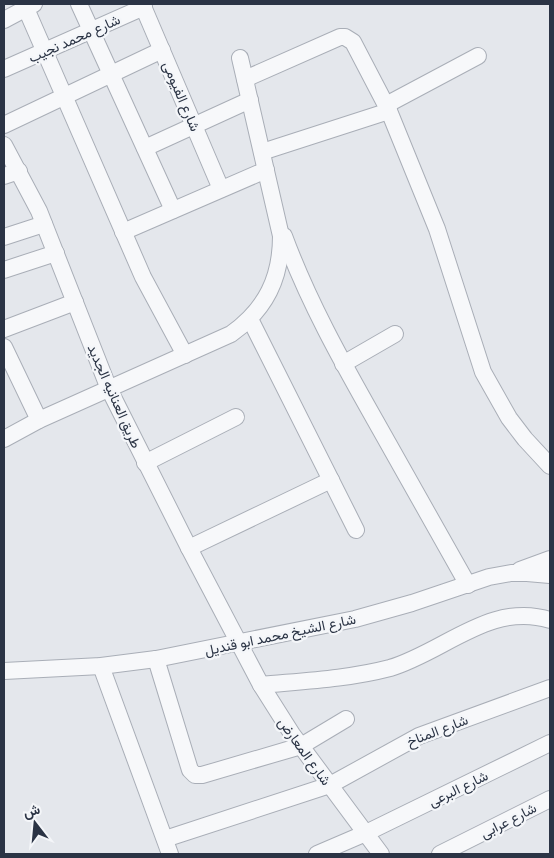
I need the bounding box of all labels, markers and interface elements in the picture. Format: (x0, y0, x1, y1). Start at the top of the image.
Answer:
street label: شارع محمد نجيب (26, 10, 124, 69)
street label: شارع الفيومى (157, 58, 204, 135)
street label: طريق العنانيه الجديد (84, 341, 146, 451)
street label: شارع الشيخ محمد ابو قنديل (203, 610, 358, 661)
street label: شارع المناخ (404, 711, 471, 752)
street label: شارع المعارض (272, 714, 335, 790)
street label: شارع البرعى (425, 766, 492, 812)
north arrow (10, 798, 60, 848)
text: ش (21, 799, 42, 821)
street label: شارع عرابى (477, 799, 540, 844)

